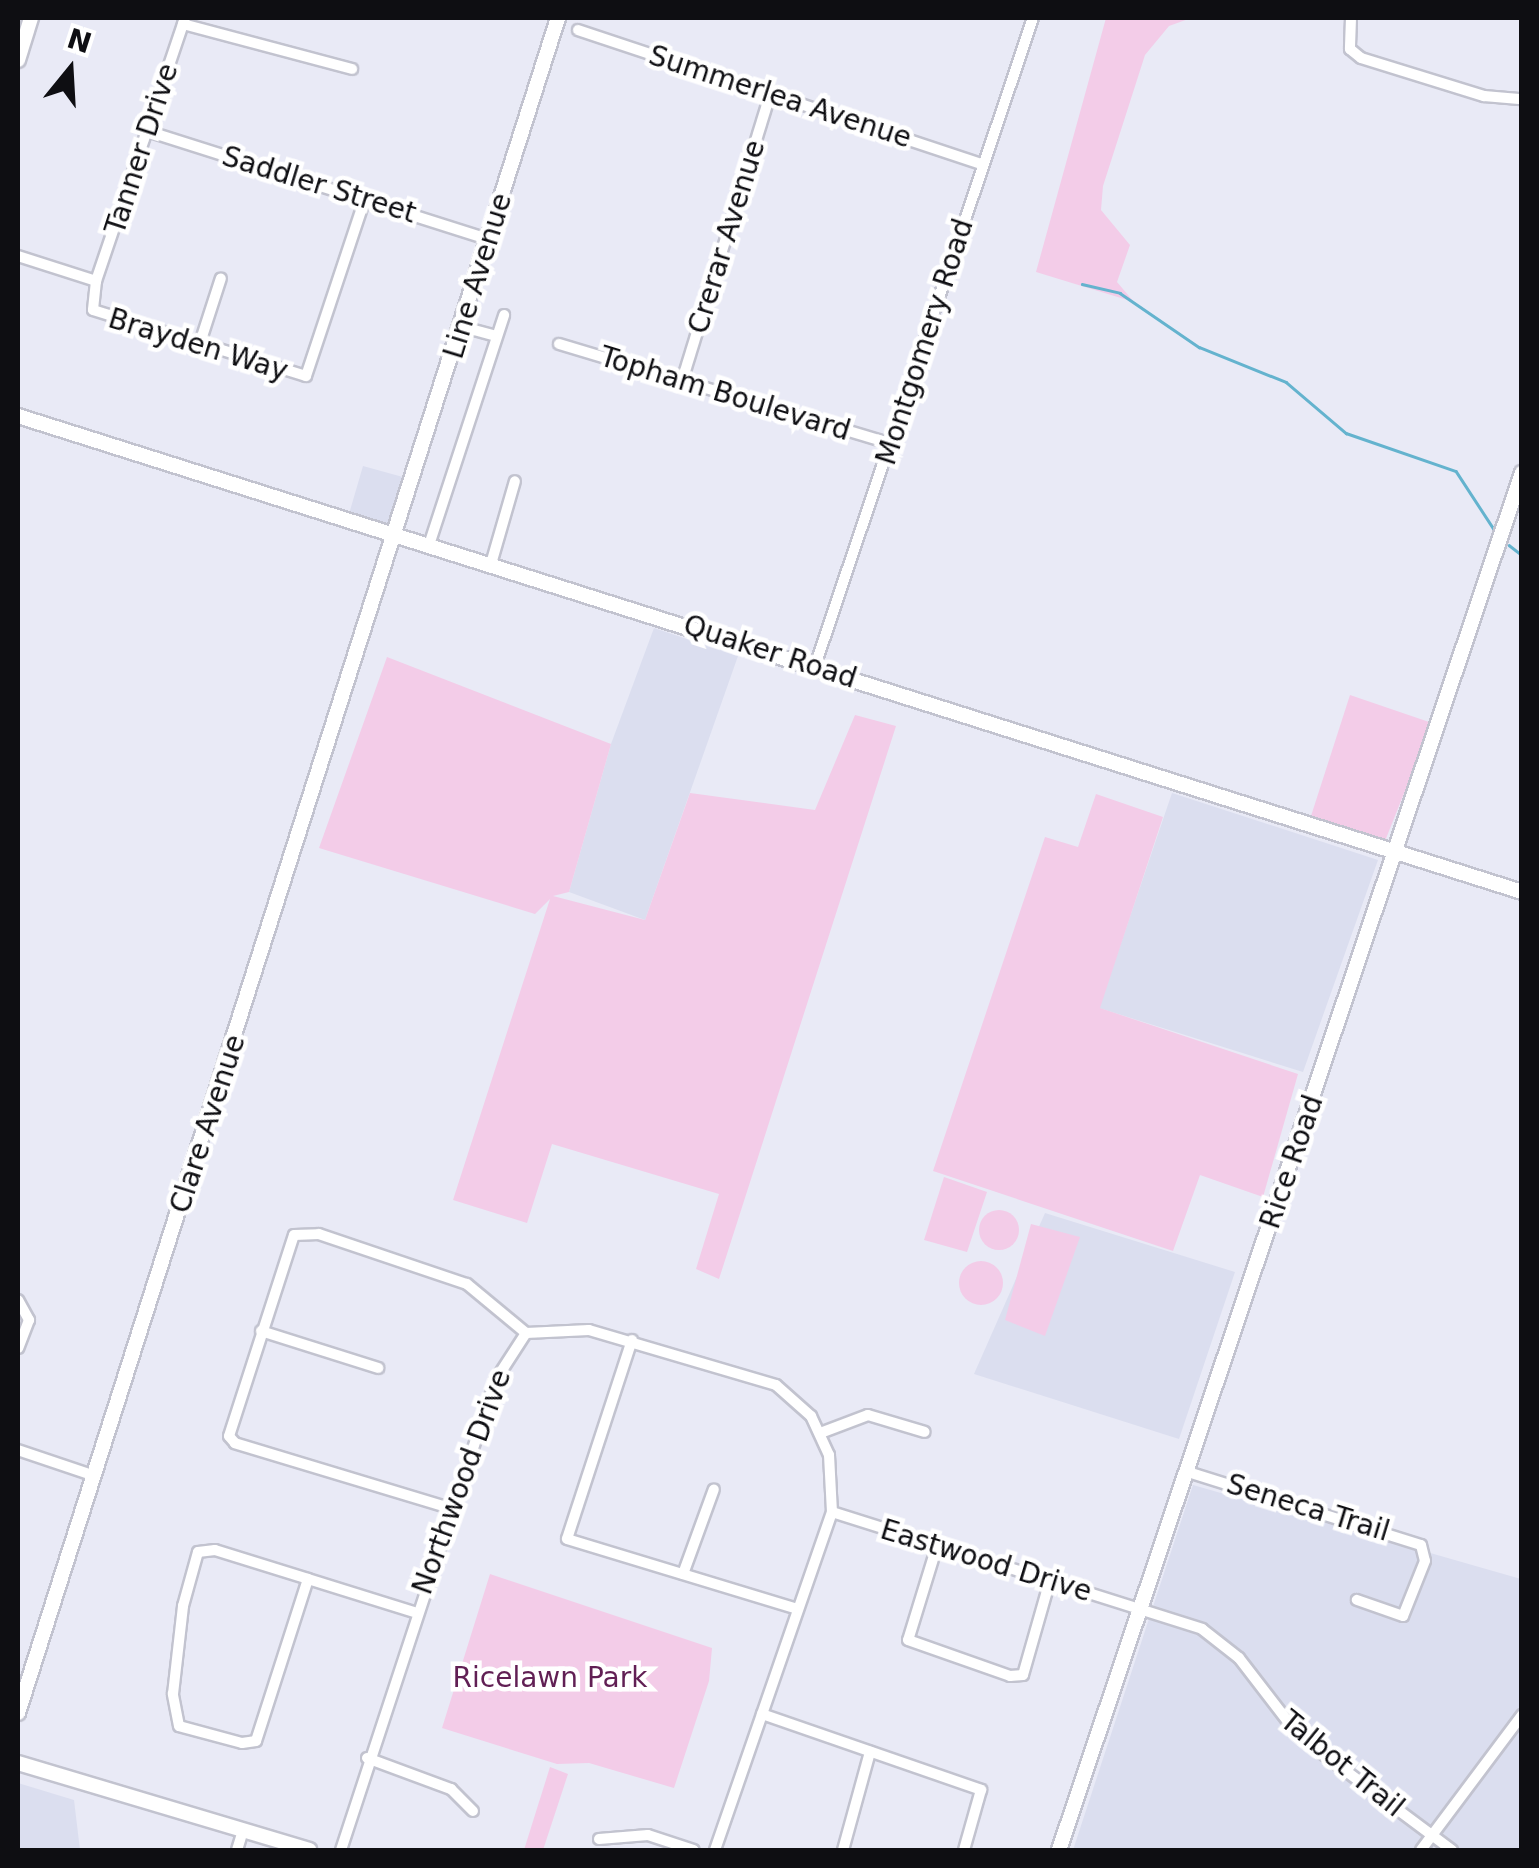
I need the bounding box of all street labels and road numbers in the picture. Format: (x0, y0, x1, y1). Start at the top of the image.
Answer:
street label: Summerlea Avenue (645, 39, 915, 155)
street label: Tanner Drive (99, 59, 185, 239)
street label: Crerar Avenue (682, 136, 772, 338)
street label: Saddler Street (218, 140, 420, 230)
street label: Line Avenue (437, 189, 519, 363)
street label: Montgomery Road (869, 215, 981, 469)
street label: Brayden Way (104, 302, 292, 388)
street label: Topham Boulevard (596, 340, 854, 448)
street label: Quaker Road (679, 608, 861, 696)
street label: Clare Avenue (163, 1031, 253, 1217)
street label: Rice Road (1253, 1091, 1331, 1233)
street label: Northwood Drive (406, 1365, 518, 1599)
street label: Seneca Trail (1222, 1467, 1394, 1549)
street label: Eastwood Drive (876, 1513, 1096, 1609)
street label: Talbot Trail (1273, 1704, 1411, 1824)

